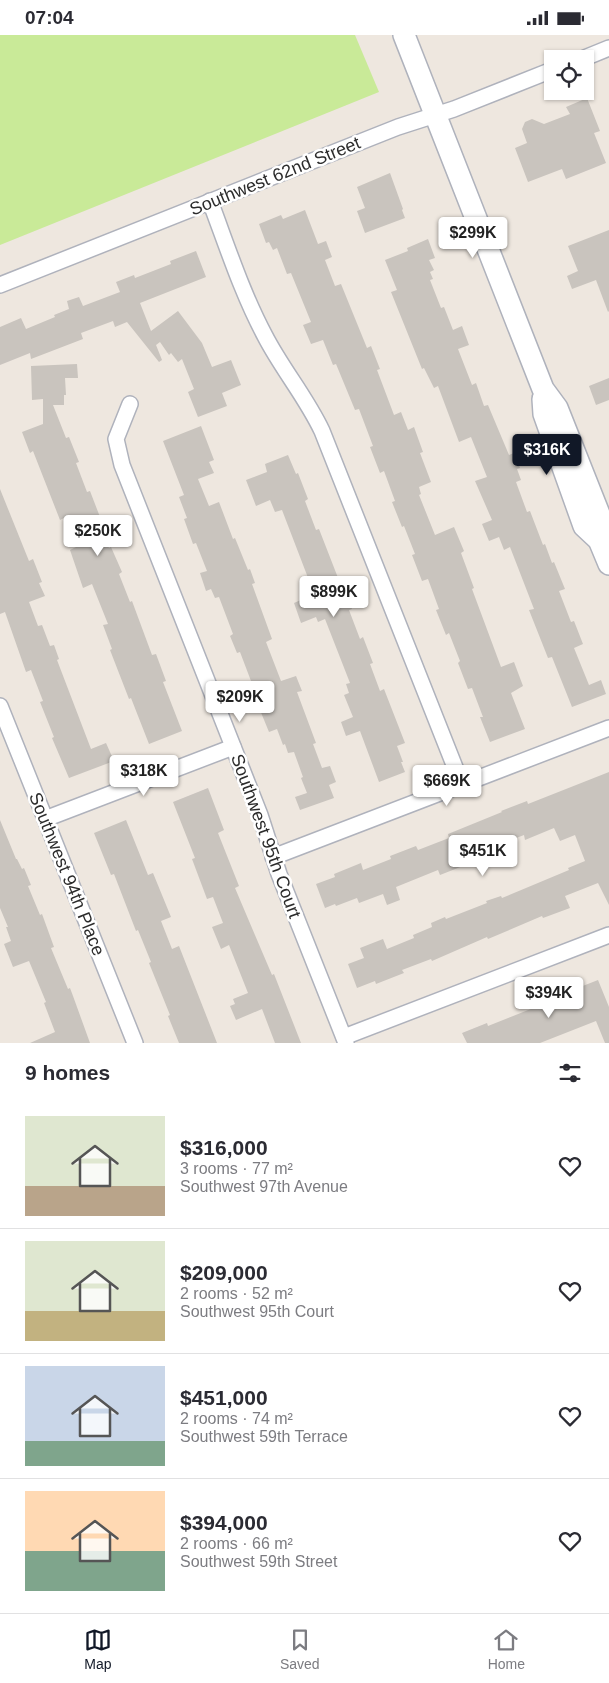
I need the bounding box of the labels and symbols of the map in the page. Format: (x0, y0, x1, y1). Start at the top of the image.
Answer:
street label: Southwest 62nd Street (187, 133, 363, 219)
pin: $299K (438, 217, 508, 259)
pin: $316K (512, 433, 582, 476)
pin: $250K (63, 515, 133, 557)
pin: $899K (299, 575, 369, 618)
pin: $209K (205, 681, 275, 723)
street label: Southwest 95th Court (227, 751, 305, 921)
pin: $318K (109, 755, 179, 797)
pin: $669K (412, 765, 482, 807)
street label: Southwest 94th Place (25, 790, 109, 958)
pin: $451K (448, 835, 518, 877)
pin: $394K (514, 977, 584, 1019)

